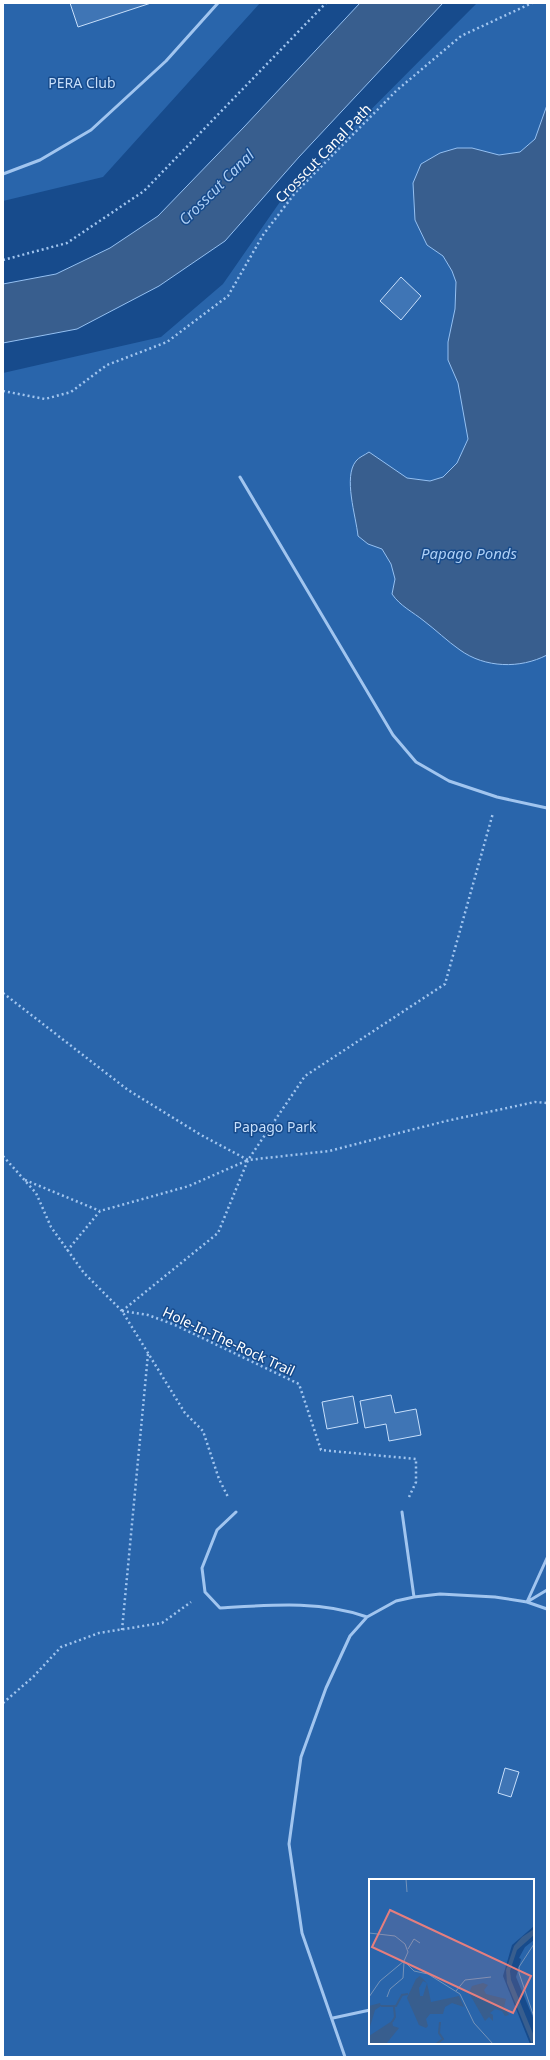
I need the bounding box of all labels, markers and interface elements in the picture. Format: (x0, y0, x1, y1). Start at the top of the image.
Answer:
park label: PERA Club (48, 73, 116, 92)
street label: Crosscut Canal Path (271, 99, 375, 207)
water label: Crosscut Canal (174, 144, 259, 229)
water label: Papago Ponds (421, 543, 518, 563)
park label: Papago Park (233, 1117, 317, 1136)
street label: Hole-In-The-Rock Trail (160, 1302, 298, 1380)
inset map (369, 1879, 534, 2044)

